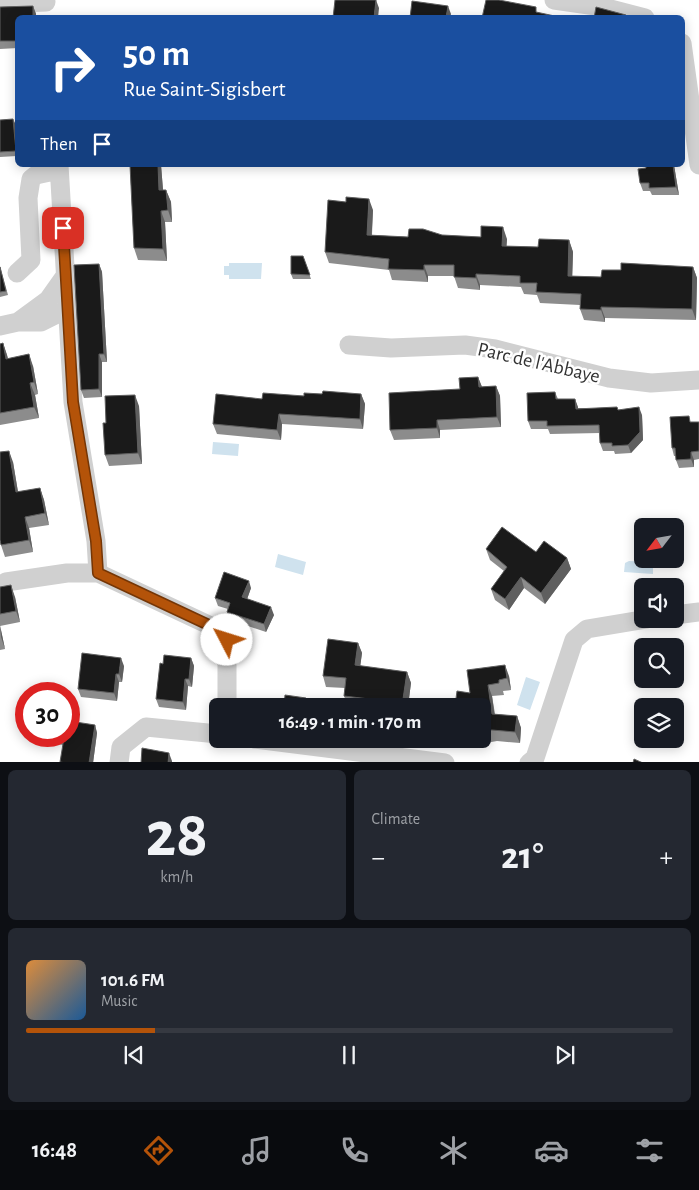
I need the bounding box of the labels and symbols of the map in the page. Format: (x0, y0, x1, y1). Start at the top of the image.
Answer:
pin (42, 207, 84, 249)
street label: Parc de l'Abbaye (476, 339, 602, 387)
north arrow (634, 518, 684, 568)
position arrow (200, 613, 252, 665)
speed limit sign: 30 (15, 682, 80, 747)

